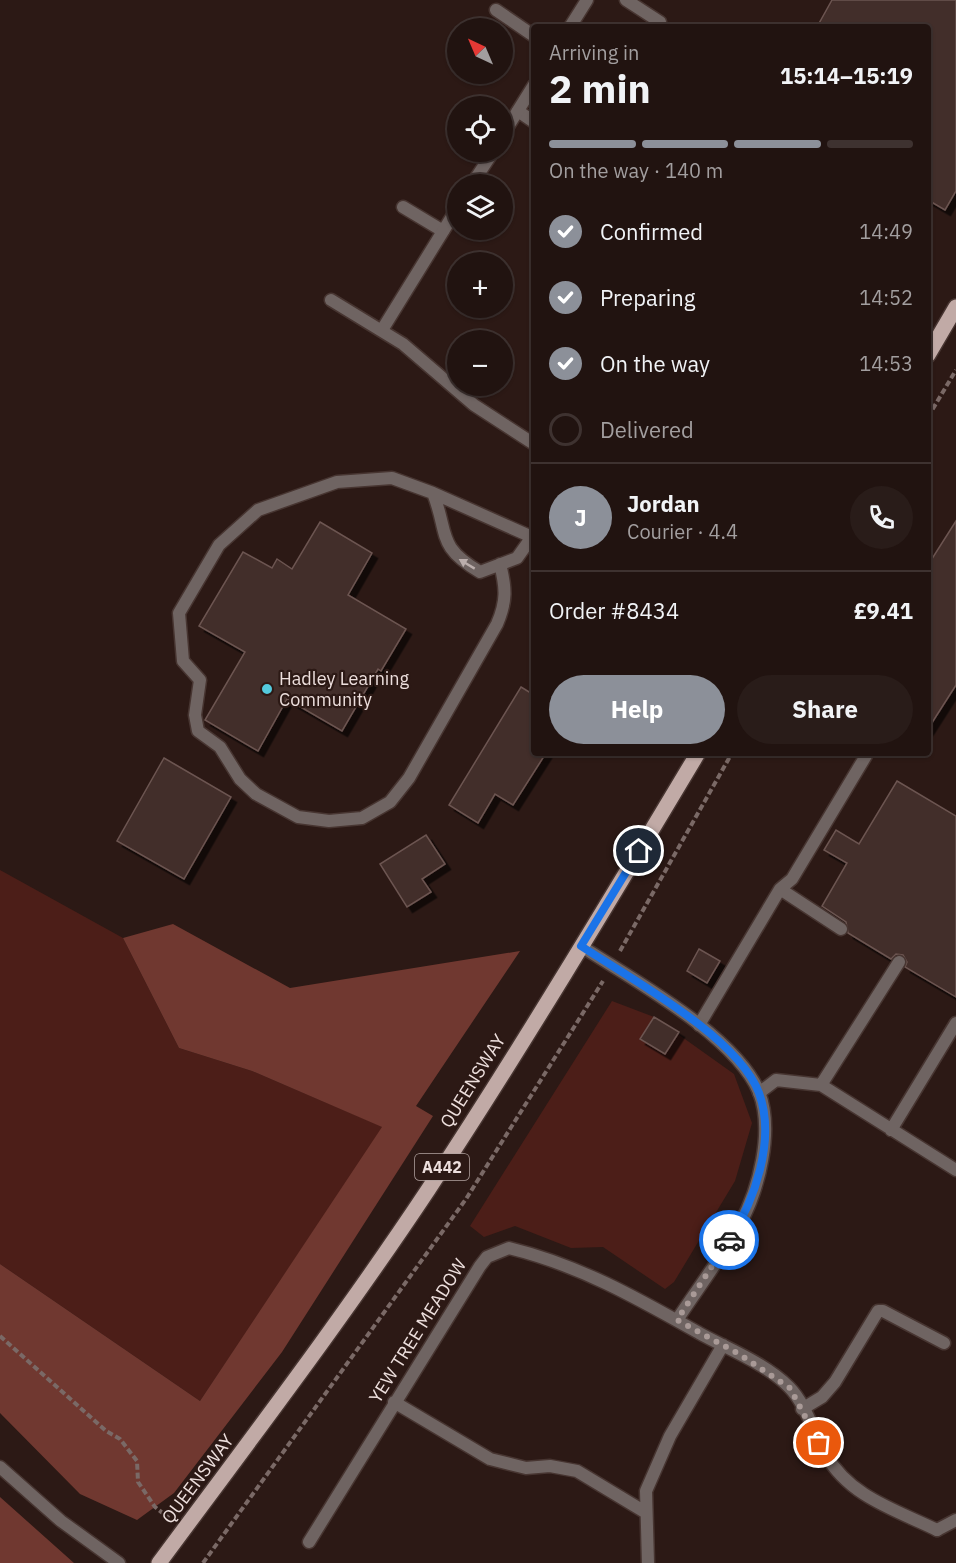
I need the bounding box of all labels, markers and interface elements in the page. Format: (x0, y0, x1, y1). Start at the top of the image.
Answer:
north arrow (447, 18, 513, 84)
map controls (447, 18, 513, 396)
text: Arriving in (549, 39, 639, 66)
text: 15:14–15:19 (780, 61, 913, 90)
text: 2 min (549, 63, 651, 114)
button: locate (447, 96, 513, 162)
text: On the way · 140 m (549, 157, 723, 184)
button: layers (447, 174, 513, 240)
icon: check (549, 215, 582, 248)
text: Confirmed (600, 217, 703, 246)
text: 14:49 (859, 218, 913, 245)
button: + (447, 252, 513, 318)
icon: check (549, 281, 582, 314)
text: Preparing (600, 283, 695, 312)
text: 14:52 (859, 284, 913, 311)
button: − (447, 330, 513, 396)
icon: check (549, 347, 582, 380)
text: On the way (600, 349, 710, 378)
text: 14:53 (859, 350, 913, 377)
text: Delivered (600, 415, 694, 444)
button: phone (850, 486, 913, 549)
text: Jordan (627, 489, 700, 518)
text: J (574, 503, 587, 532)
text: Courier · 4.4 (627, 518, 738, 545)
one-way arrow (459, 559, 475, 570)
text: Order #8434 (549, 596, 679, 625)
text: £9.41 (854, 596, 913, 625)
place label: Hadley Learning Community (279, 667, 410, 711)
button: Help (549, 675, 725, 744)
button: Share (737, 675, 913, 744)
marker: Hadley Learning Community (260, 682, 274, 696)
pin (613, 825, 664, 876)
icon: home (622, 834, 655, 867)
street label: QUEENSWAY (435, 1029, 511, 1132)
road number: A442 (415, 1154, 469, 1180)
courier (699, 1210, 759, 1270)
icon: car (713, 1224, 746, 1257)
street label: YEW TREE MEADOW (364, 1254, 471, 1407)
pin (793, 1417, 844, 1468)
icon: bag (802, 1426, 835, 1459)
street label: QUEENSWAY (156, 1429, 239, 1528)

